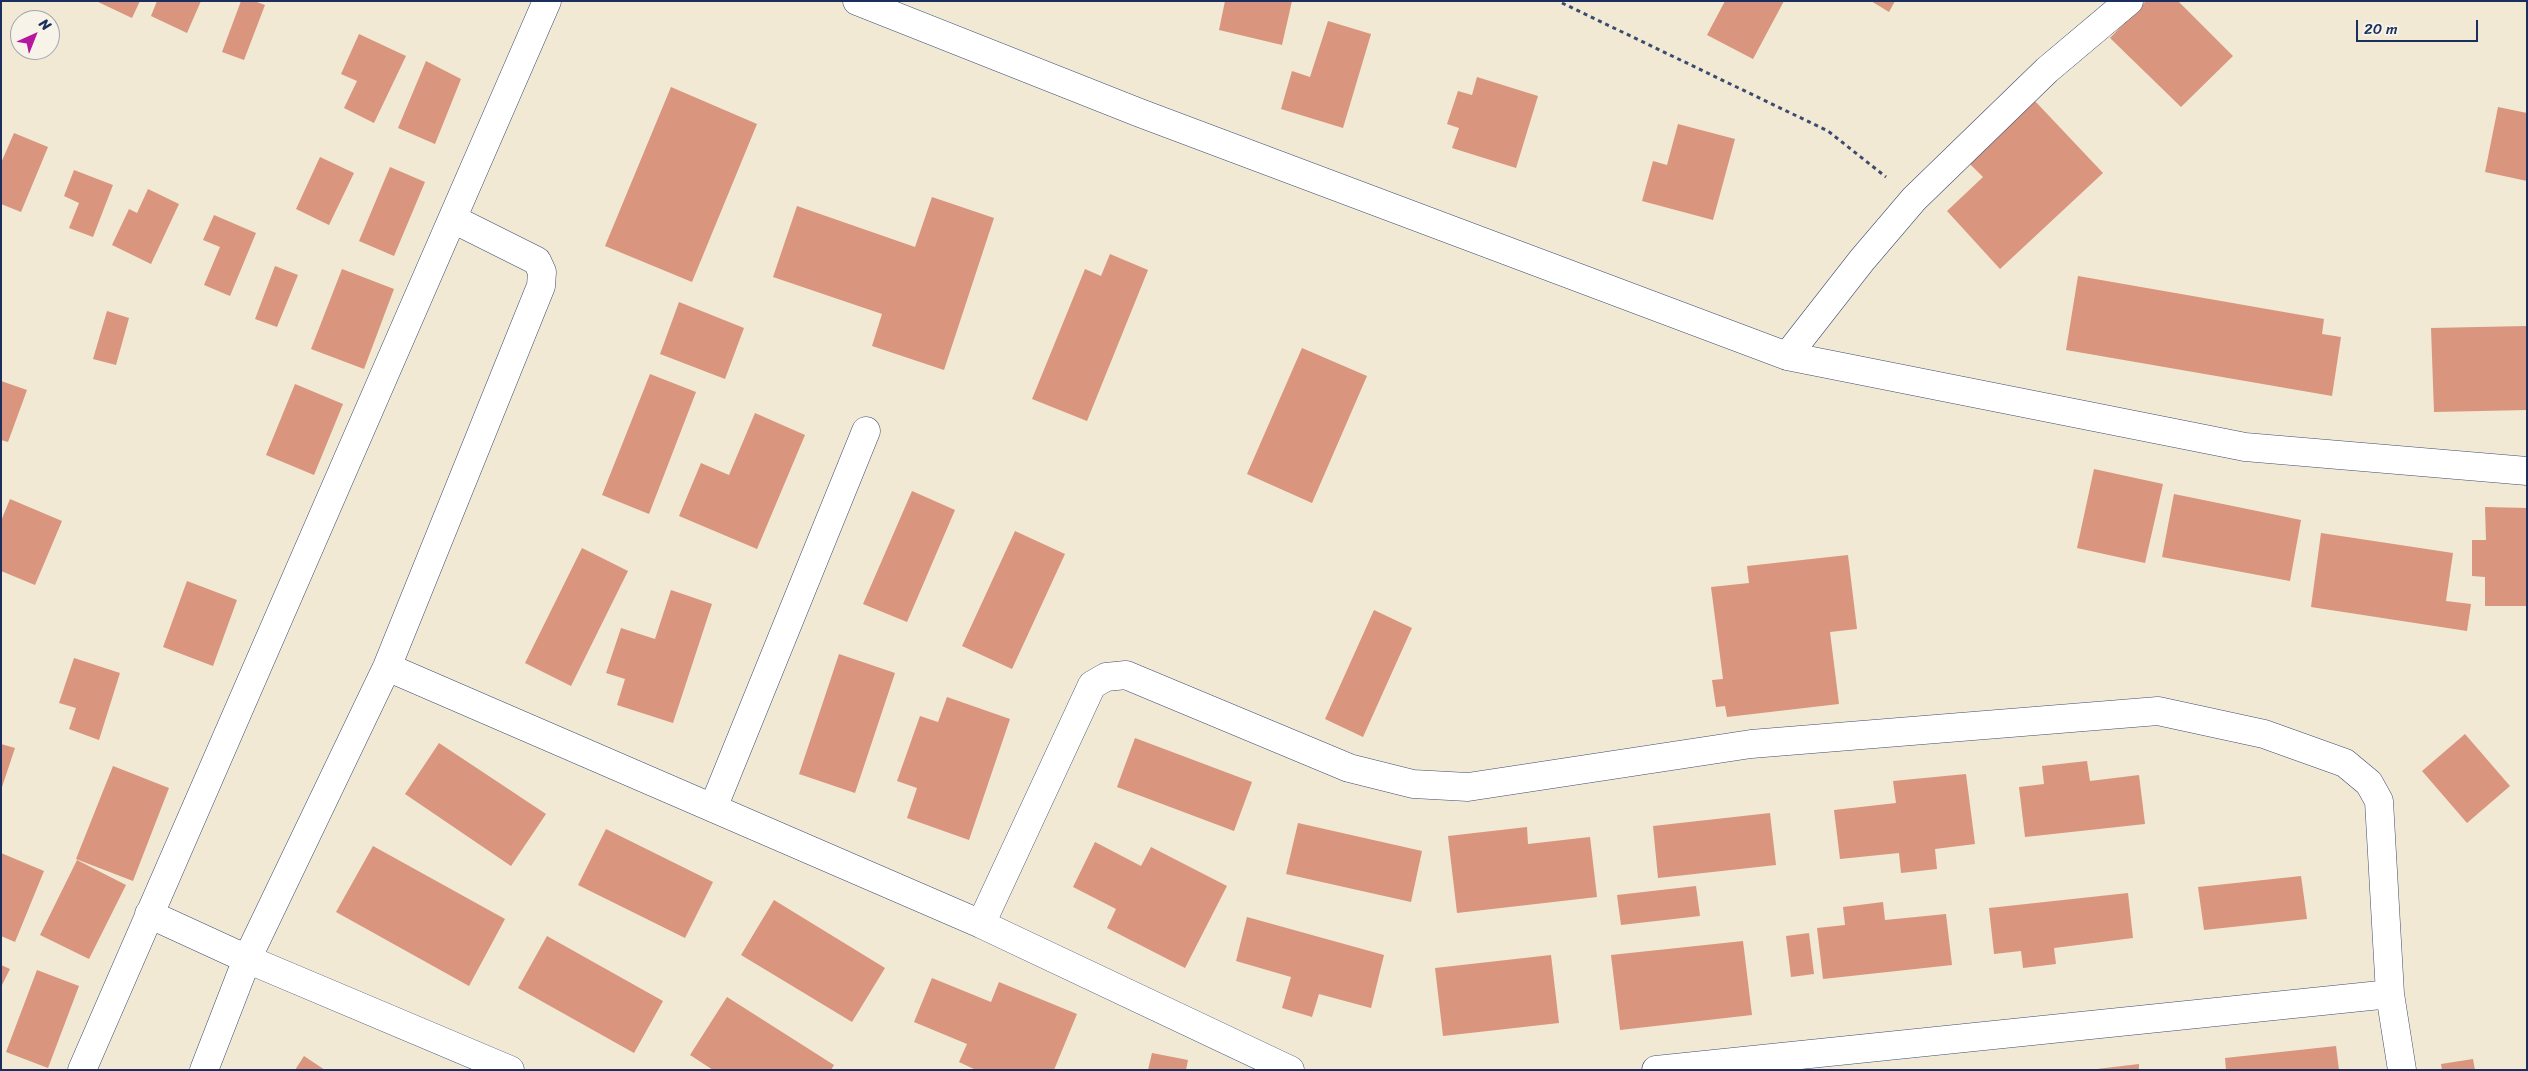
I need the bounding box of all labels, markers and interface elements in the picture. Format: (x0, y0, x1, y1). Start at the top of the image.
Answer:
north arrow (10, 10, 60, 60)
scale bar (2358, 10, 2480, 42)
text: N (33, 12, 57, 37)
text: 20 m (2364, 16, 2398, 42)

